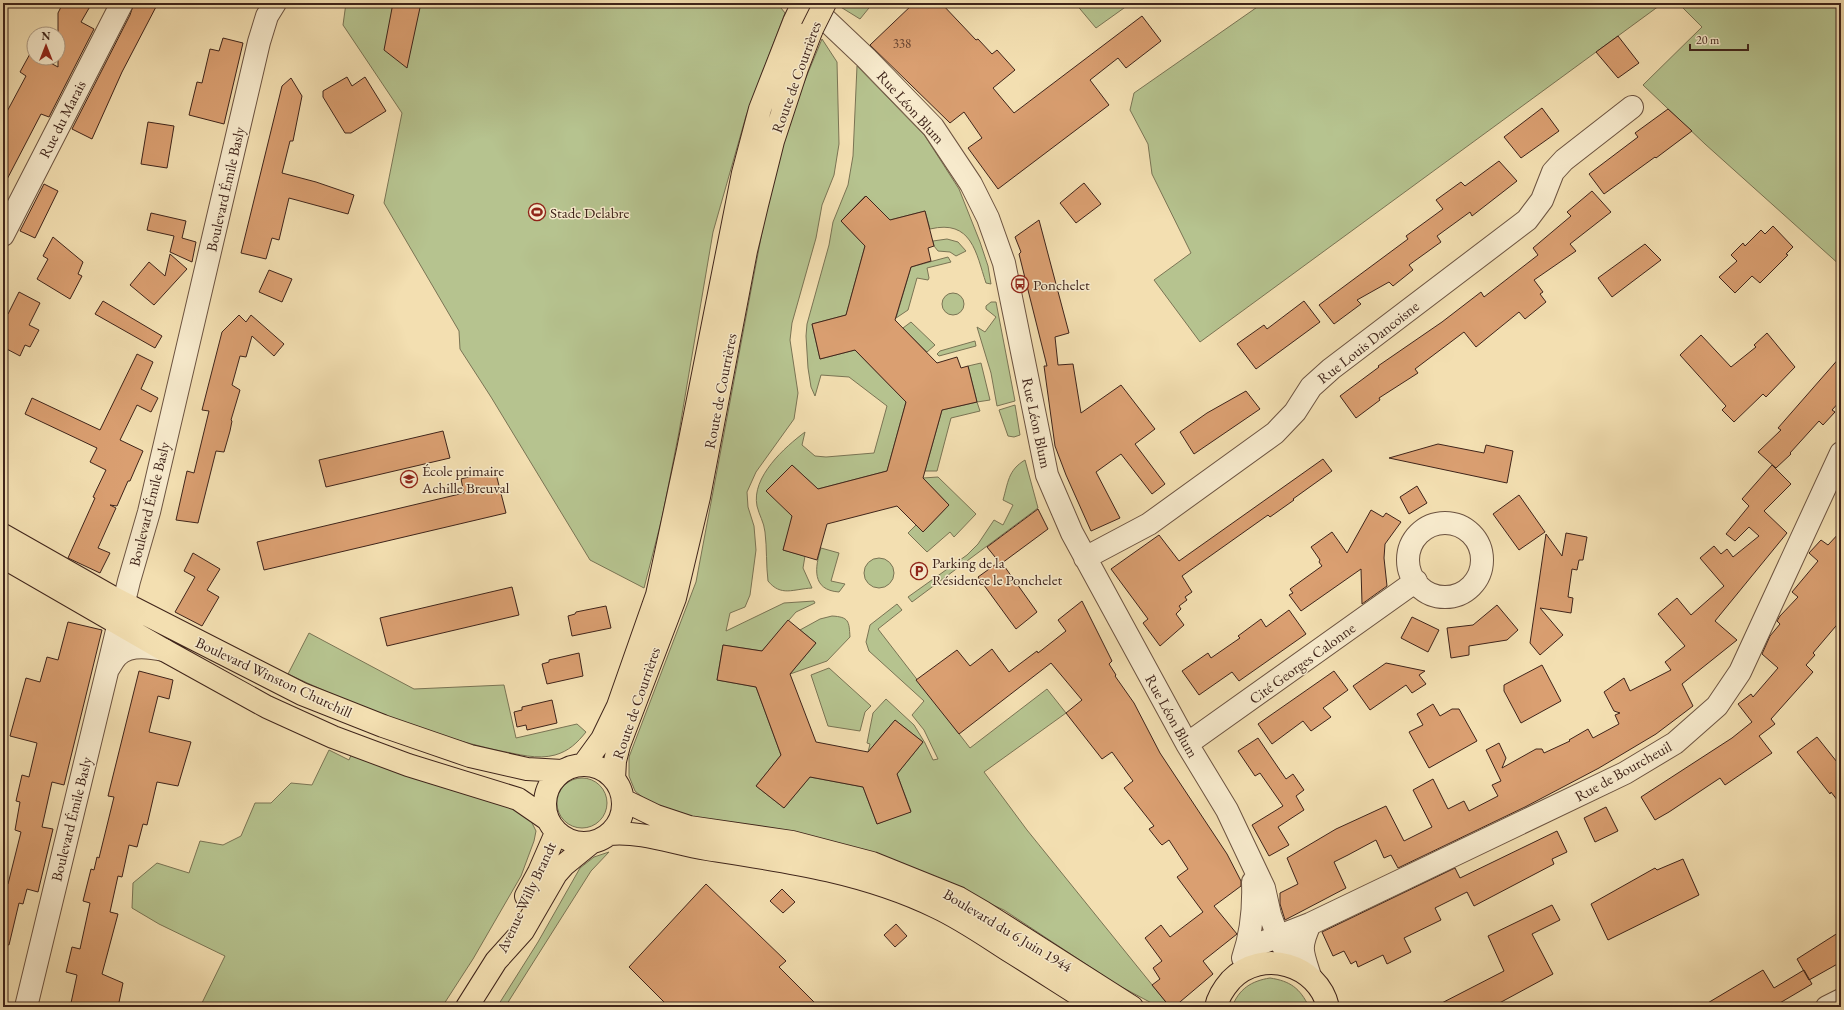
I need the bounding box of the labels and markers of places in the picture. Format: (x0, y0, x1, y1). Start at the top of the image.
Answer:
sports icon: Stade Delabre (527, 202, 547, 222)
place label: Stade Delabre (550, 203, 630, 222)
bus stop icon: Ponchelet (1010, 274, 1030, 294)
place label: Ponchelet (1033, 275, 1090, 294)
place label: École primaire Achille Breuval (421, 461, 510, 497)
school or university icon: École primaire Achille Breuval (399, 469, 419, 489)
place label: Parking de la Résidence le Ponchelet (932, 553, 1063, 589)
parking icon: Parking de la Résidence le Ponchelet (909, 561, 929, 581)

